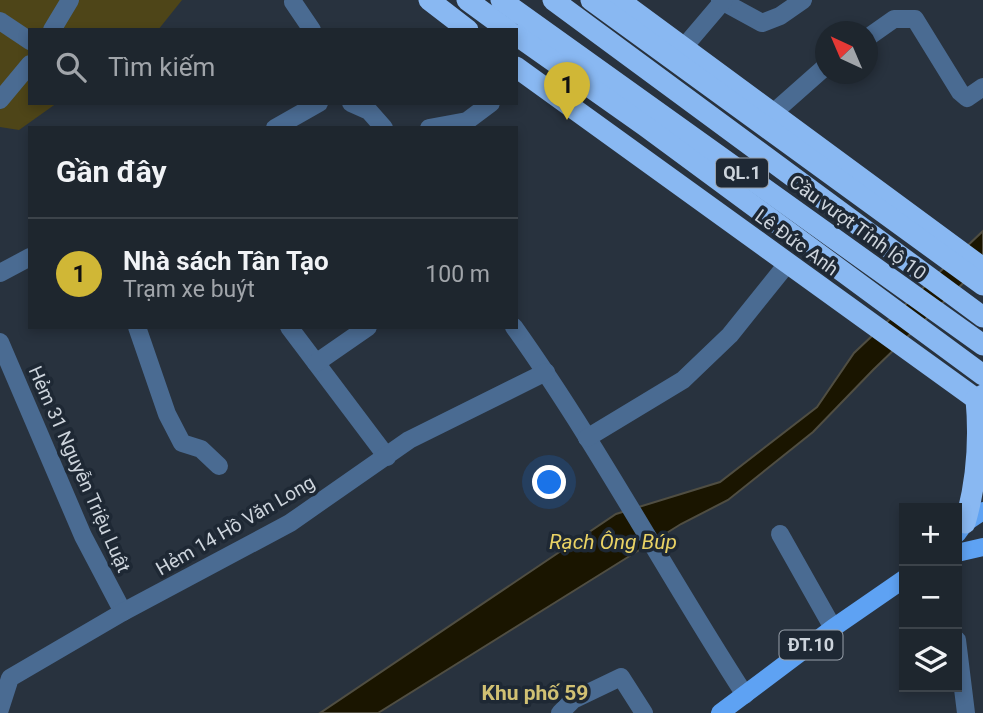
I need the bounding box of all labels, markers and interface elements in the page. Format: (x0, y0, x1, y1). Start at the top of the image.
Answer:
north arrow (815, 21, 878, 84)
search box (28, 28, 518, 105)
icon: search (52, 48, 90, 86)
text: Tìm kiếm (108, 52, 215, 82)
pin: 1 (544, 62, 590, 120)
text: Gần đây (56, 154, 167, 189)
road number: QL.1 (716, 158, 768, 188)
street label: Cầu vượt Tỉnh lộ 10 (785, 170, 931, 285)
street label: Lê Đức Anh (750, 204, 843, 280)
text: Nhà sách Tân Tạo (123, 246, 329, 276)
text: 1 (72, 261, 86, 288)
text: 100 m (425, 261, 490, 288)
text: Trạm xe buýt (123, 276, 255, 303)
street label: Hẻm 31 Nguyễn Triệu Luật (24, 362, 135, 576)
your location (532, 465, 566, 499)
street label: Hẻm 14 Hồ Văn Long (152, 471, 319, 580)
map controls (899, 503, 962, 692)
button: + (899, 503, 962, 566)
water label: Rạch Ông Búp (549, 530, 677, 554)
button: − (899, 566, 962, 629)
button: layers (899, 629, 962, 692)
road number: ĐT.10 (780, 630, 842, 660)
district label: Khu phố 59 (482, 681, 588, 705)

